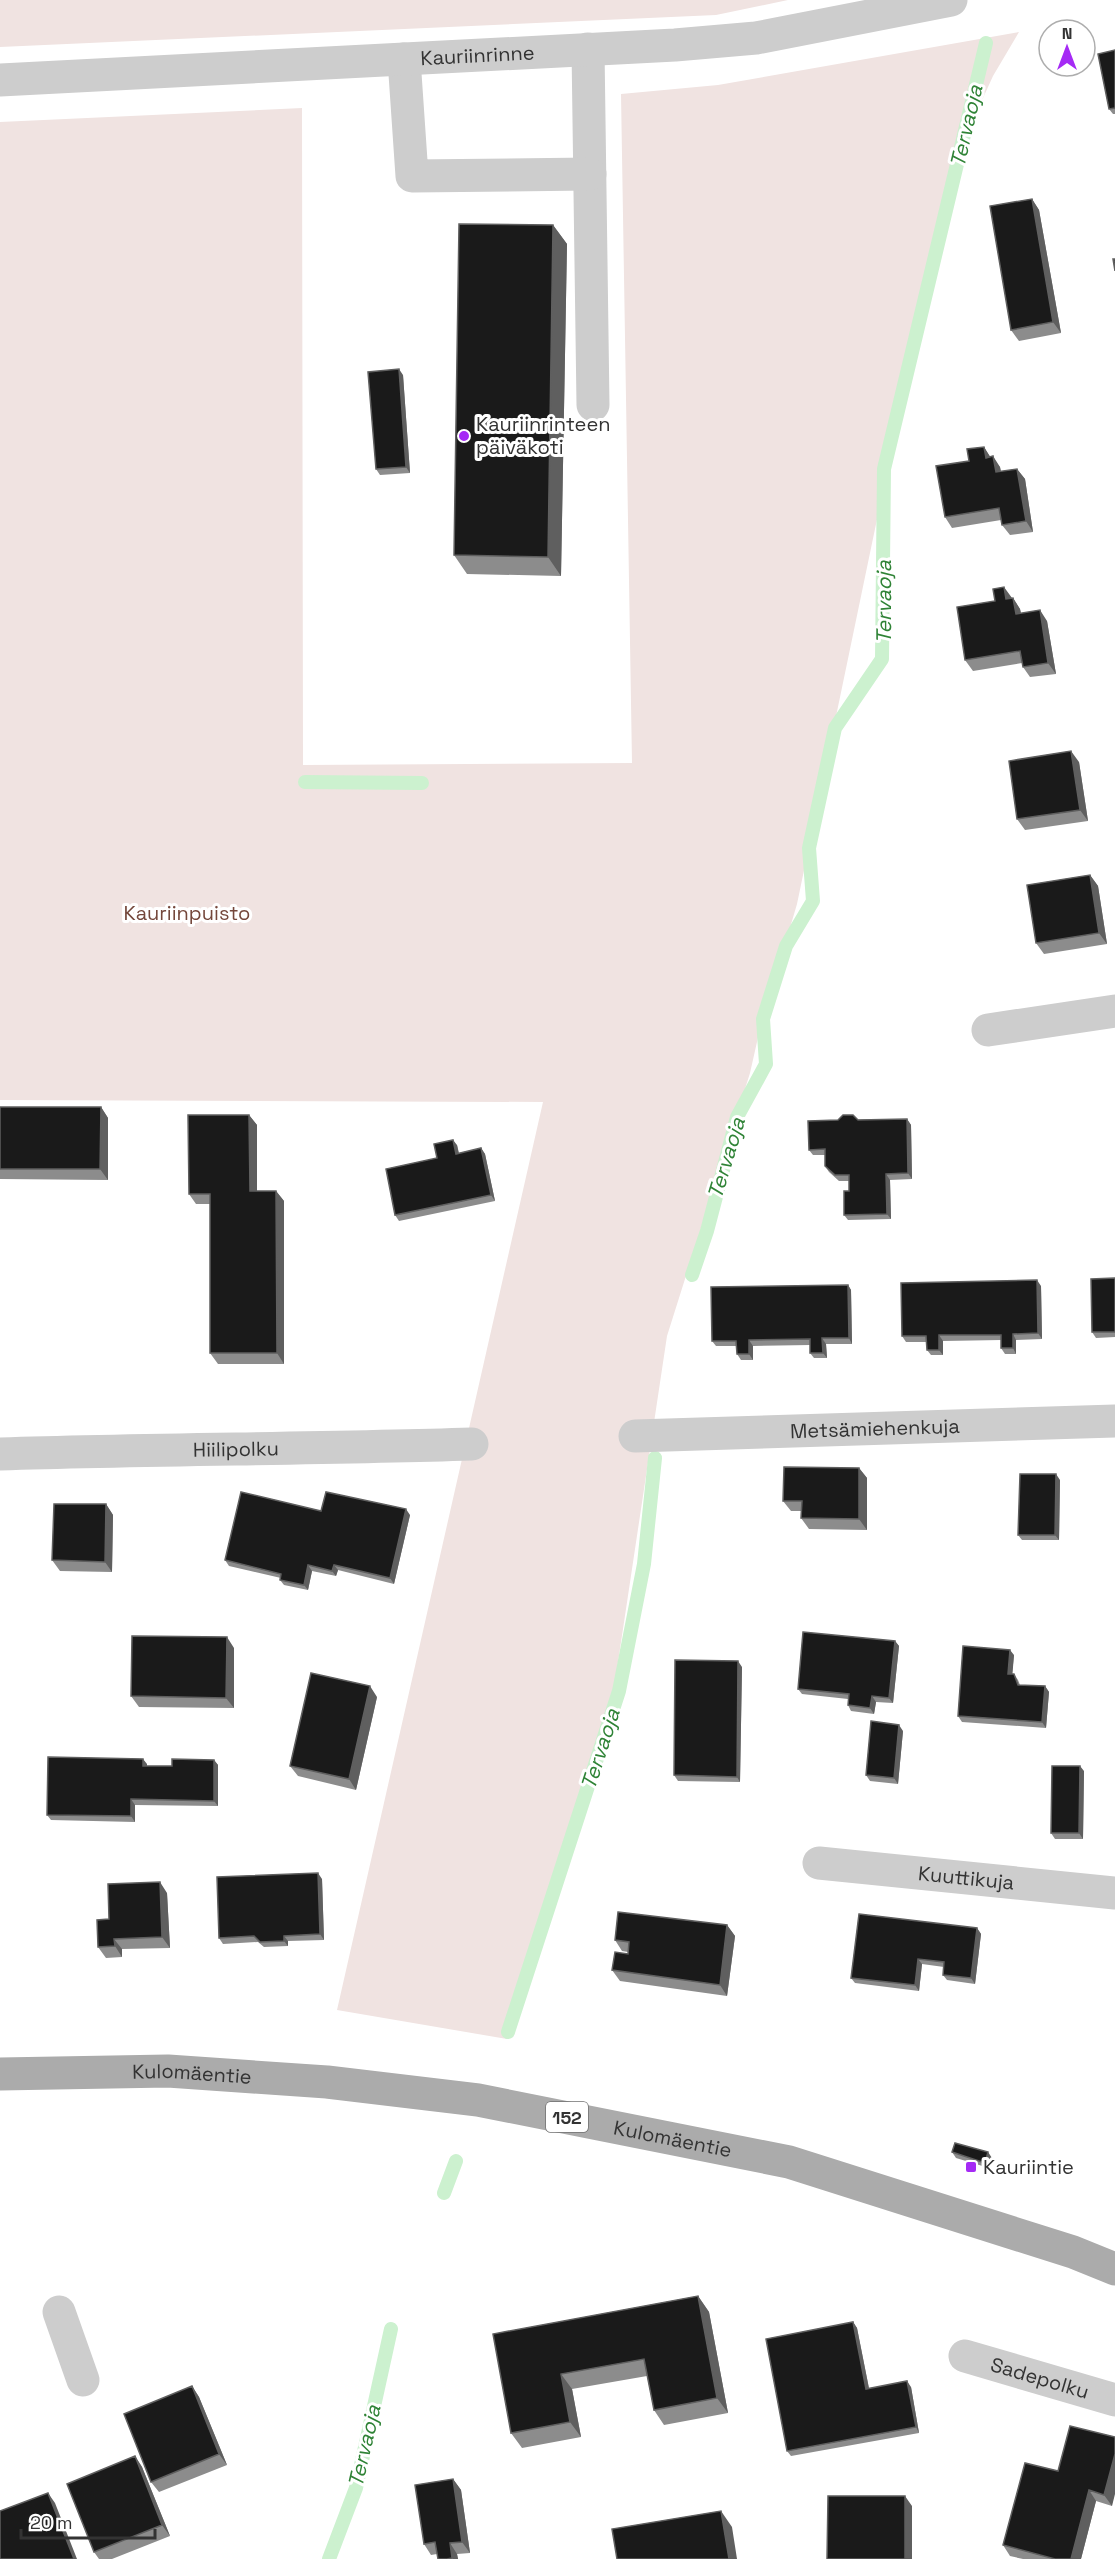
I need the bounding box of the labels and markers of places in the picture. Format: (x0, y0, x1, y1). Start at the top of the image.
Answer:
place label: Kauriinrinteen päiväkoti (476, 411, 611, 460)
marker: Kauriinrinteen päiväkoti (457, 429, 471, 443)
place label: Kauriintie (983, 2154, 1074, 2180)
marker: Kauriintie (964, 2160, 978, 2174)

